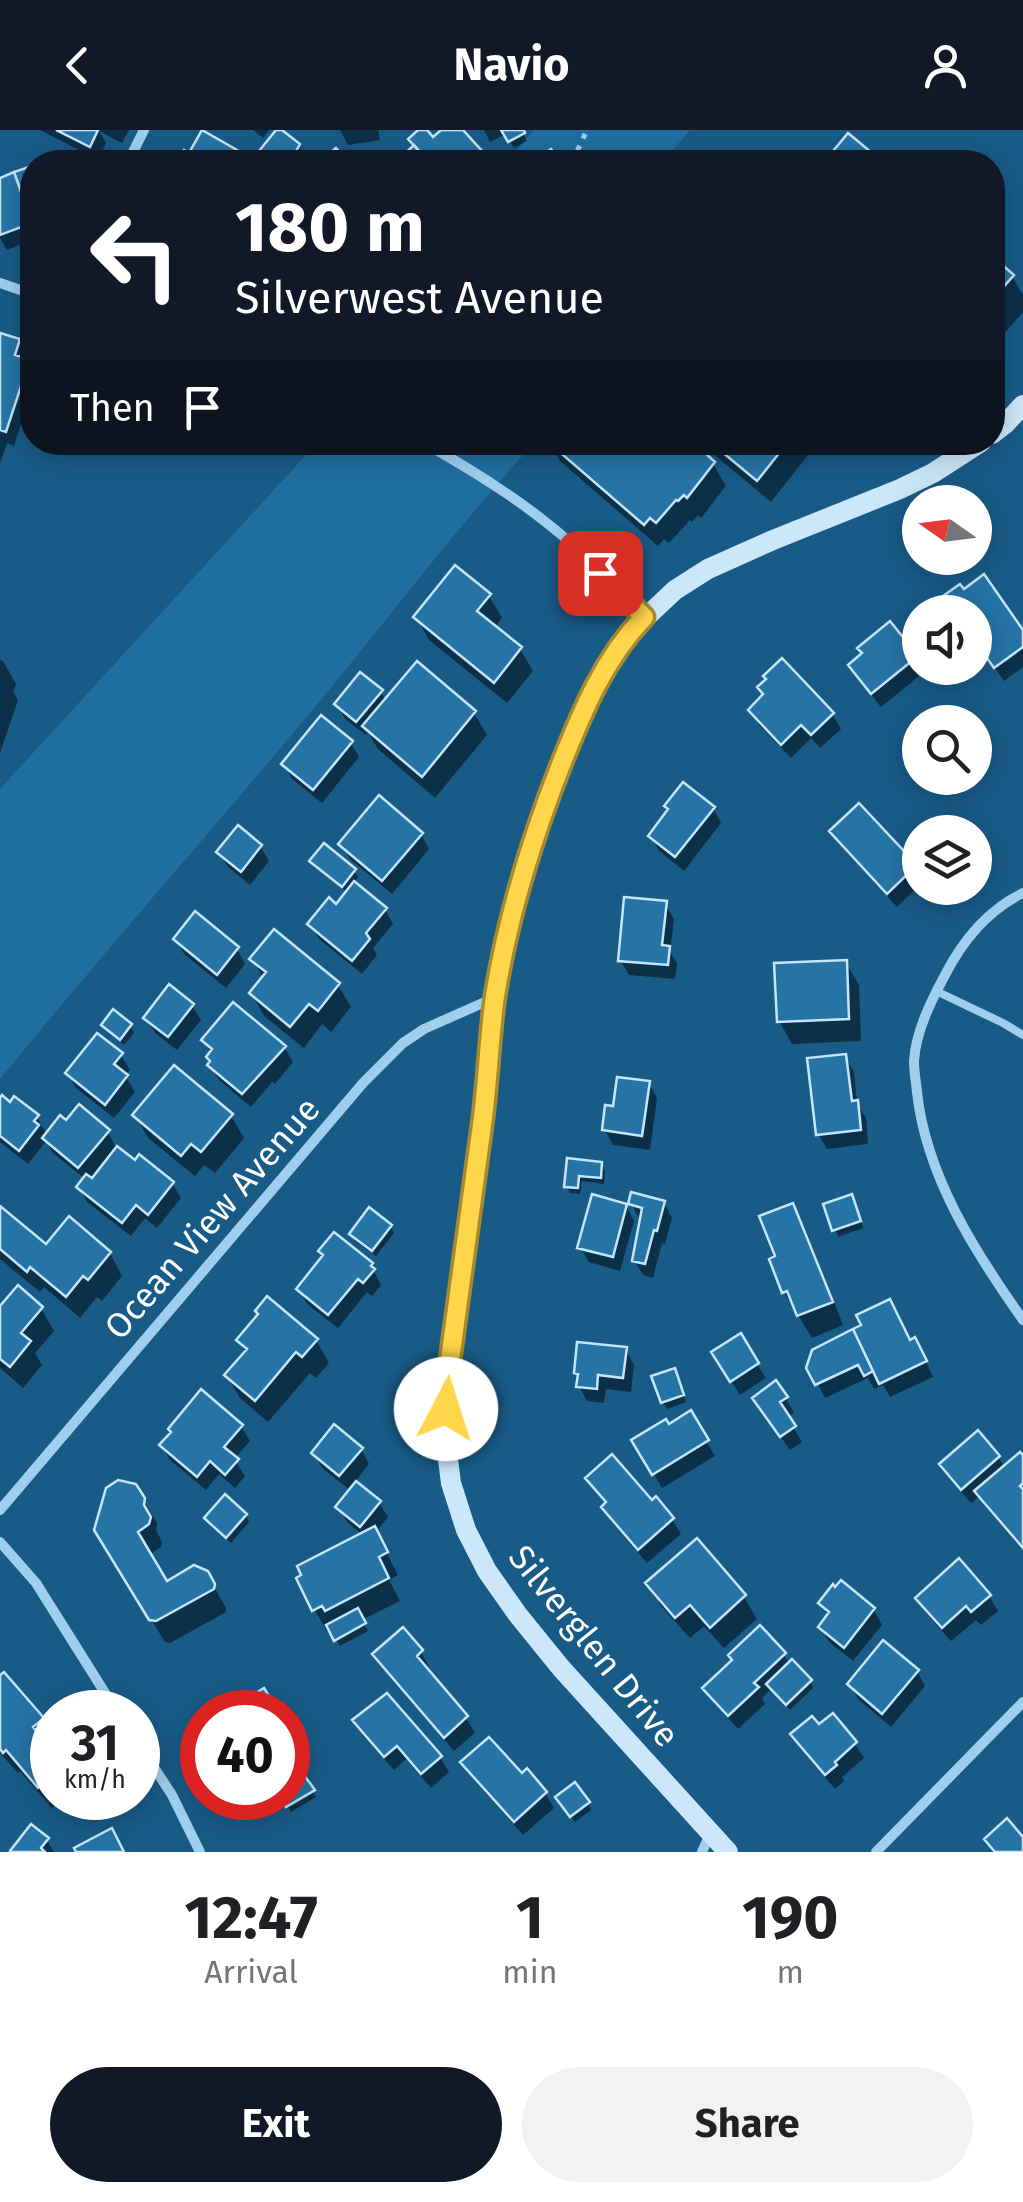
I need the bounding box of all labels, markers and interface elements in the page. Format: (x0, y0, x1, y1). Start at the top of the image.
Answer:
icon: back (50, 38, 105, 93)
text: Navio (454, 38, 569, 92)
icon: person (918, 38, 973, 93)
text: 180 m (235, 186, 425, 270)
icon: left (70, 190, 200, 320)
text: Silverwest Avenue (235, 271, 604, 325)
icon: arrive (175, 380, 230, 435)
text: Then (70, 385, 155, 431)
north arrow (902, 485, 992, 575)
map controls (902, 485, 992, 905)
pin (558, 531, 643, 616)
icon: arrive (573, 546, 628, 601)
button: sound (902, 595, 992, 685)
button: search (902, 705, 992, 795)
button: layers (902, 815, 992, 905)
street label: Ocean View Avenue (96, 1088, 328, 1348)
position arrow (394, 1357, 498, 1461)
street label: Silverglen Drive (500, 1537, 688, 1755)
speed limit sign: 40 (180, 1690, 310, 1820)
text: 31 (71, 1713, 119, 1773)
text: km/h (64, 1765, 126, 1795)
text: 12:47 (184, 1882, 318, 1954)
text: 1 (516, 1882, 544, 1954)
text: 190 (742, 1882, 838, 1954)
text: Arrival (204, 1953, 298, 1991)
text: min (502, 1953, 557, 1991)
text: m (776, 1953, 804, 1991)
button: Exit (50, 2067, 502, 2182)
button: Share (522, 2067, 973, 2182)

